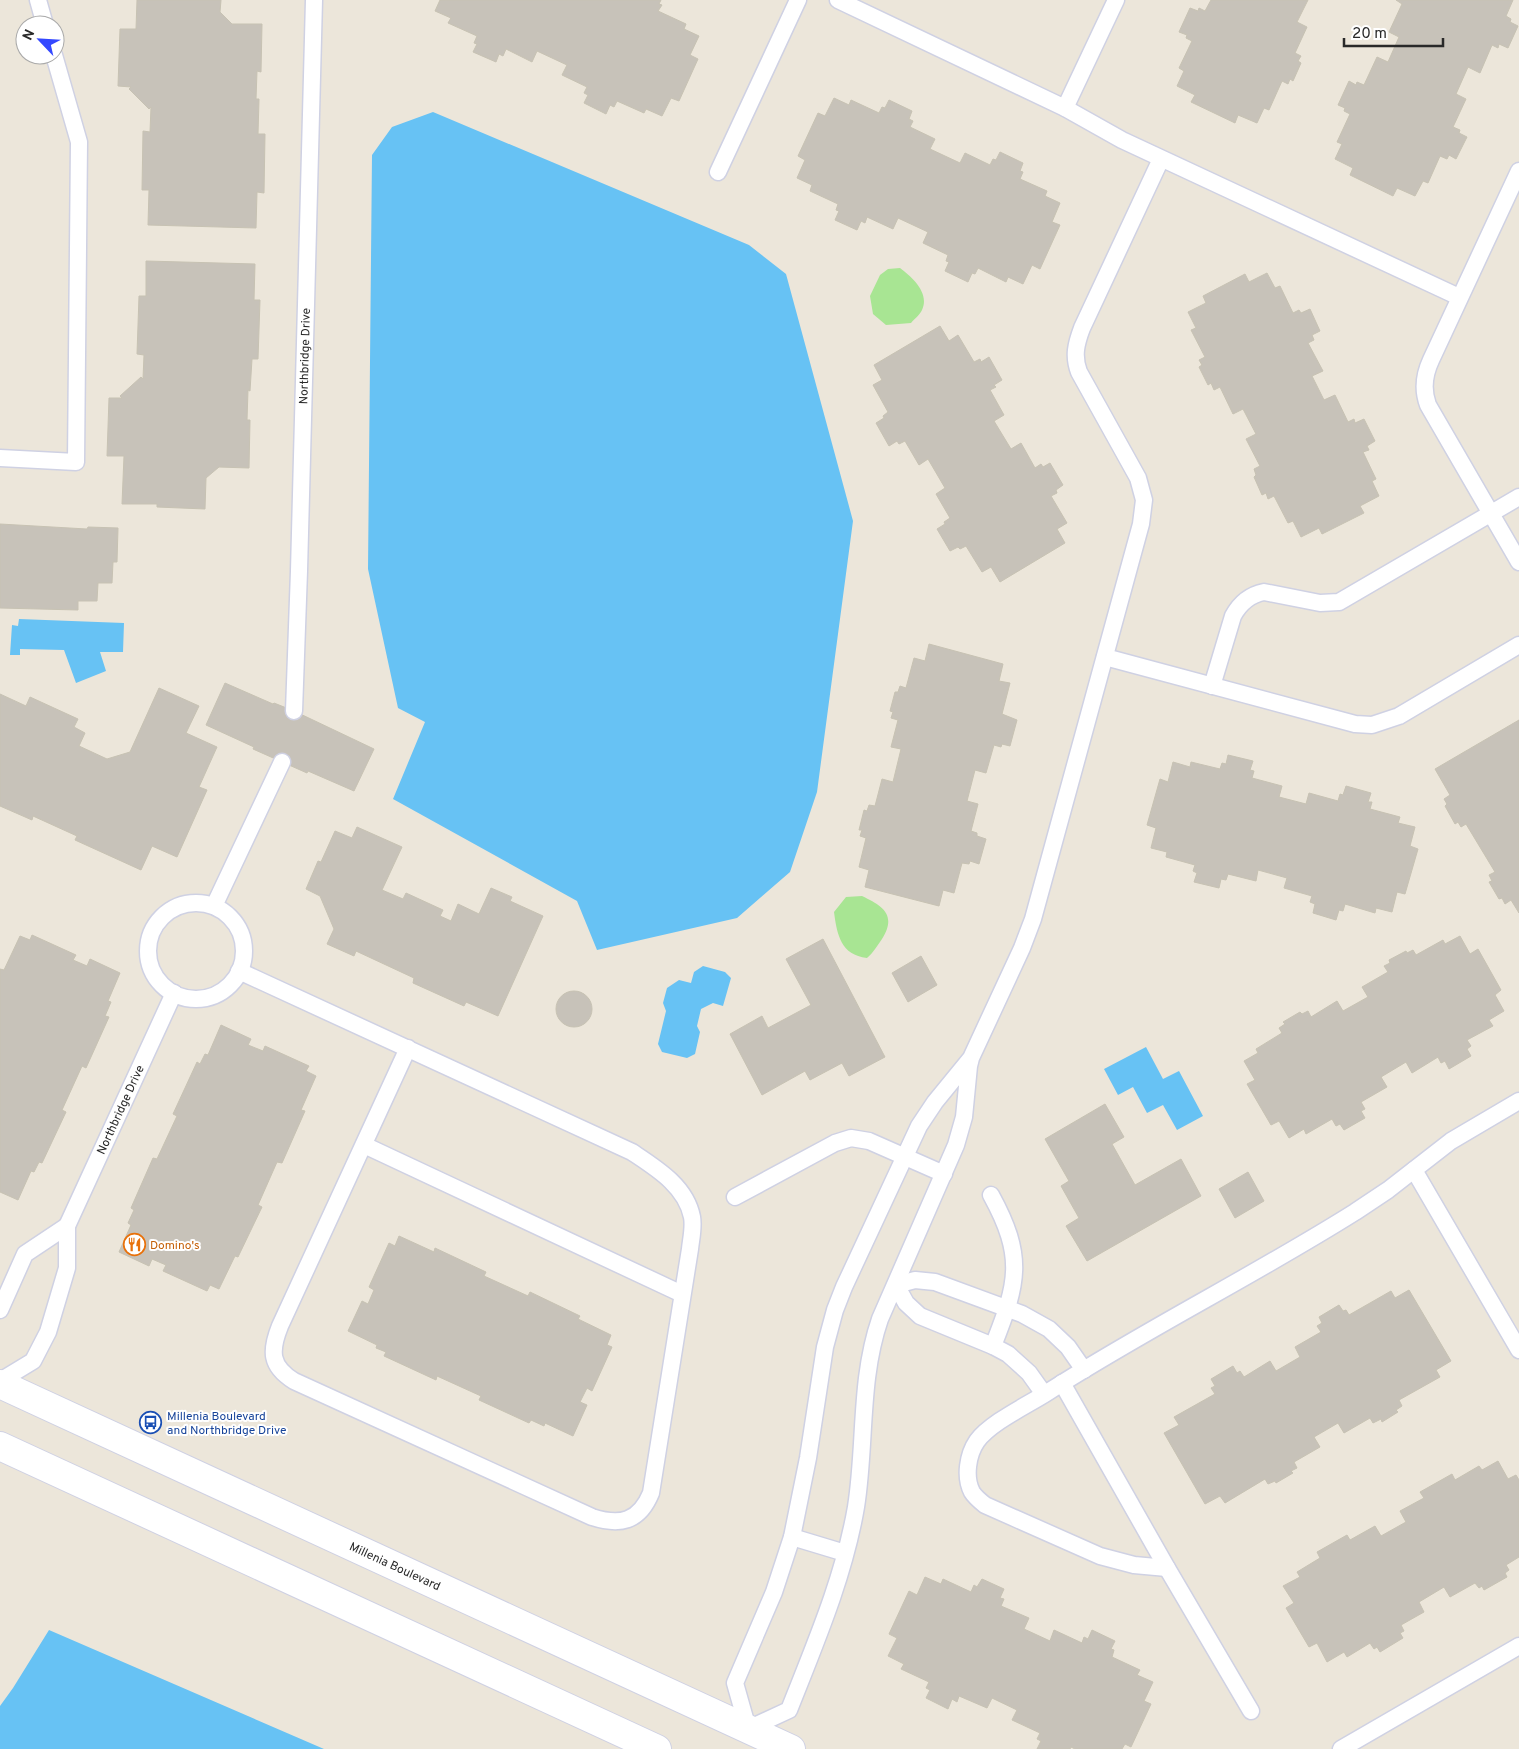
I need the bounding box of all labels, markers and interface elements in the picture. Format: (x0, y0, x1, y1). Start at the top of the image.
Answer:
north arrow (15, 15, 65, 65)
scale bar (1344, 15, 1443, 47)
text: 20 m (1352, 25, 1387, 44)
text: N (20, 27, 39, 43)
street label: Northbridge Drive (296, 308, 315, 405)
street label: Northbridge Drive (94, 1063, 149, 1157)
restaurant icon: Domino's (122, 1233, 146, 1257)
place label: Domino's (150, 1238, 200, 1254)
place label: Millenia Boulevard and Northbridge Drive (167, 1409, 287, 1439)
bus stop icon: Millenia Boulevard and Northbridge Drive (139, 1411, 163, 1435)
street label: Millenia Boulevard (346, 1539, 443, 1595)

